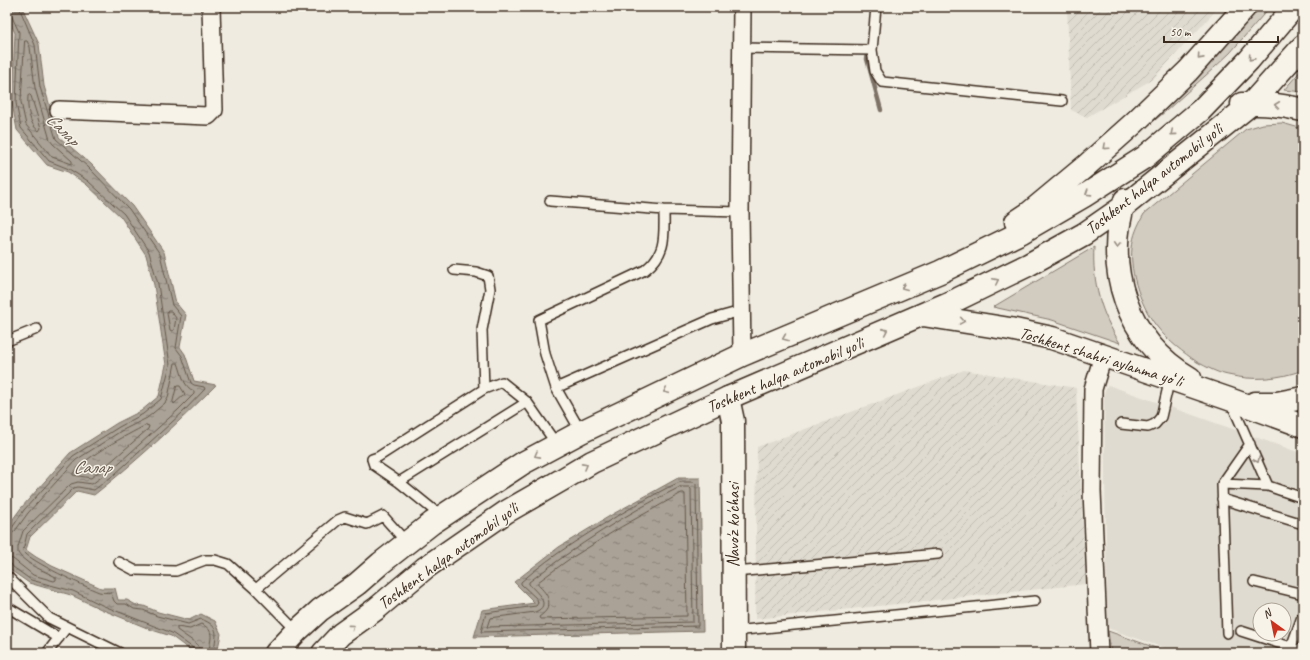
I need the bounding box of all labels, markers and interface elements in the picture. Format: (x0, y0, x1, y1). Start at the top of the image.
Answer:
scale bar (1164, 18, 1278, 44)
text: 50 m (1170, 24, 1192, 40)
one-way arrow (1197, 52, 1205, 60)
one-way arrow (1248, 53, 1255, 61)
one-way arrow (1274, 101, 1280, 110)
water label: Салар (42, 108, 86, 152)
street label: Toshkent halqa avtomobil yo'li (1081, 118, 1228, 239)
one-way arrow (1170, 129, 1178, 136)
one-way arrow (1104, 142, 1111, 149)
one-way arrow (1086, 188, 1093, 195)
one-way arrow (1113, 242, 1121, 248)
one-way arrow (992, 278, 1000, 285)
one-way arrow (901, 283, 908, 291)
one-way arrow (958, 316, 965, 325)
street label: Toshkent shahri aylanma yoʻli (1017, 322, 1187, 392)
one-way arrow (882, 328, 889, 336)
street label: Toshkent halqa avtomobil yo'li (703, 332, 868, 418)
one-way arrow (781, 333, 788, 341)
one-way arrow (663, 386, 670, 394)
one-way arrow (534, 451, 541, 458)
water label: Салар (73, 456, 114, 478)
one-way arrow (1252, 456, 1260, 463)
one-way arrow (581, 464, 588, 471)
street label: Navo'z ko'chasi (723, 481, 744, 567)
street label: Toshkent halqa avtomobil yo'li (374, 497, 524, 614)
north arrow (1252, 602, 1292, 642)
text: N (1260, 605, 1275, 621)
one-way arrow (347, 625, 354, 632)

